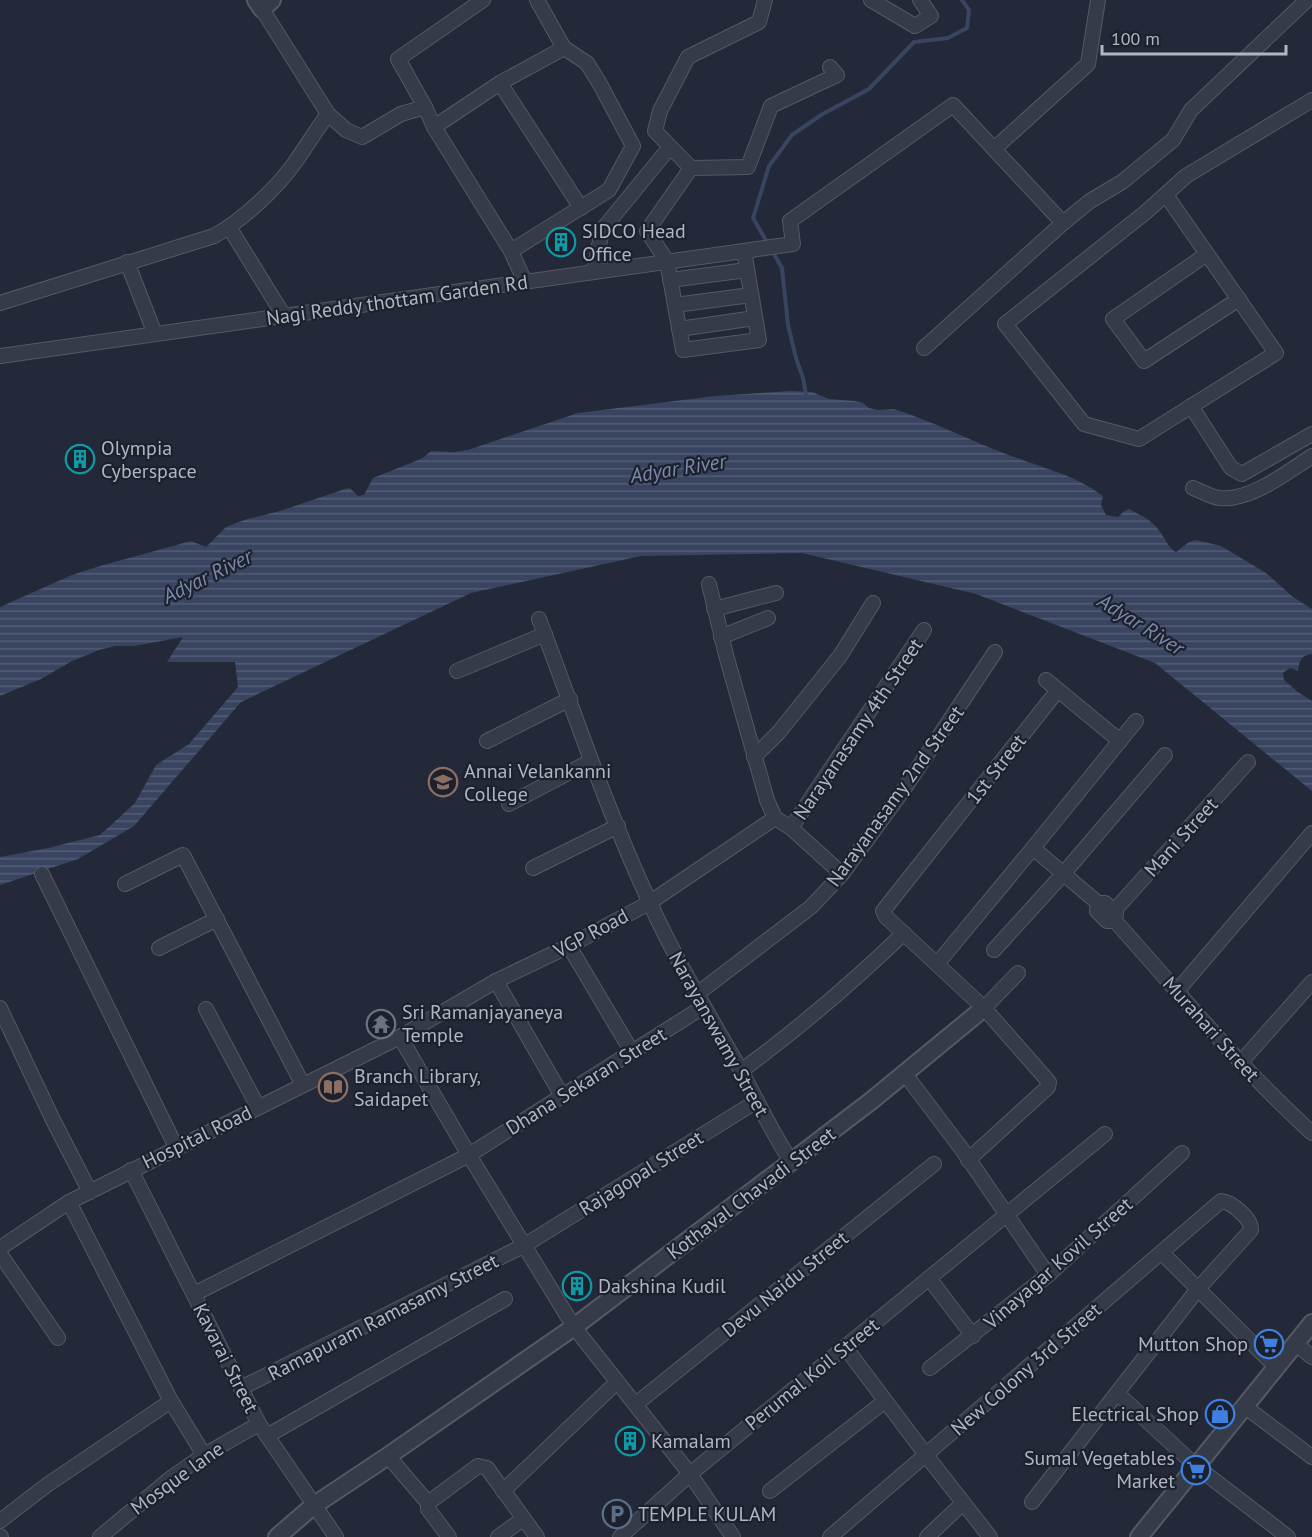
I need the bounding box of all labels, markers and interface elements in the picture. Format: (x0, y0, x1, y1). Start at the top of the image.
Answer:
scale bar (1102, 18, 1286, 56)
text: 100 m (1111, 27, 1160, 50)
place label: SIDCO Head Office (582, 218, 686, 267)
building icon: SIDCO Head Office (545, 226, 577, 258)
street label: Nagi Reddy thottam Garden Rd (265, 269, 529, 331)
place label: Olympia Cyberspace (101, 435, 197, 484)
building icon: Olympia Cyberspace (64, 443, 96, 475)
water label: Adyar River (627, 447, 730, 489)
water label: Adyar River (157, 542, 258, 610)
water label: Adyar River (1092, 586, 1191, 662)
street label: Narayanasamy 4th Street (787, 633, 929, 825)
street label: Narayanasamy 2nd Street (820, 700, 970, 892)
street label: 1st Street (960, 728, 1032, 810)
place label: Annai Velankanni College (464, 758, 611, 807)
school or university icon: Annai Velankanni College (427, 766, 459, 798)
street label: Mani Street (1138, 792, 1224, 882)
street label: VGP Road (548, 902, 633, 964)
street label: Narayanswamy Street (663, 947, 775, 1121)
street label: Murahari Street (1157, 971, 1265, 1087)
place label: Sri Ramanjayaneya Temple (402, 999, 563, 1048)
temple icon: Sri Ramanjayaneya Temple (365, 1008, 397, 1040)
street label: Dhana Sekaran Street (501, 1021, 671, 1141)
place label: Branch Library, Saidapet (354, 1063, 481, 1112)
library icon: Branch Library, Saidapet (317, 1071, 349, 1103)
street label: Hospital Road (138, 1099, 256, 1175)
street label: Kothaval Chavadi Street (661, 1121, 841, 1265)
street label: Rajagopal Street (574, 1124, 708, 1221)
street label: Vinayagar Kovil Street (978, 1191, 1138, 1335)
street label: Devu Naidu Street (716, 1225, 854, 1343)
street label: Ramapuram Ramasamy Street (263, 1247, 503, 1386)
building icon: Dakshina Kudil (561, 1270, 593, 1302)
place label: Dakshina Kudil (598, 1273, 726, 1299)
street label: New Colony 3rd Street (945, 1296, 1107, 1441)
street label: Kavarai Street (187, 1299, 265, 1417)
street label: Perumal Koil Street (740, 1312, 885, 1436)
supermarket icon: Mutton Shop (1253, 1328, 1285, 1360)
place label: Mutton Shop (1138, 1331, 1248, 1357)
shop icon: Electrical Shop (1204, 1398, 1236, 1430)
place label: Electrical Shop (1071, 1401, 1199, 1427)
building icon: Kamalam (614, 1425, 646, 1457)
place label: Kamalam (651, 1428, 731, 1454)
street label: Mosque lane (125, 1435, 229, 1521)
place label: Sumal Vegetables Market (1024, 1445, 1175, 1494)
supermarket icon: Sumal Vegetables Market (1180, 1454, 1212, 1486)
parking icon: TEMPLE KULAM (601, 1498, 633, 1530)
place label: TEMPLE KULAM (638, 1501, 776, 1527)

